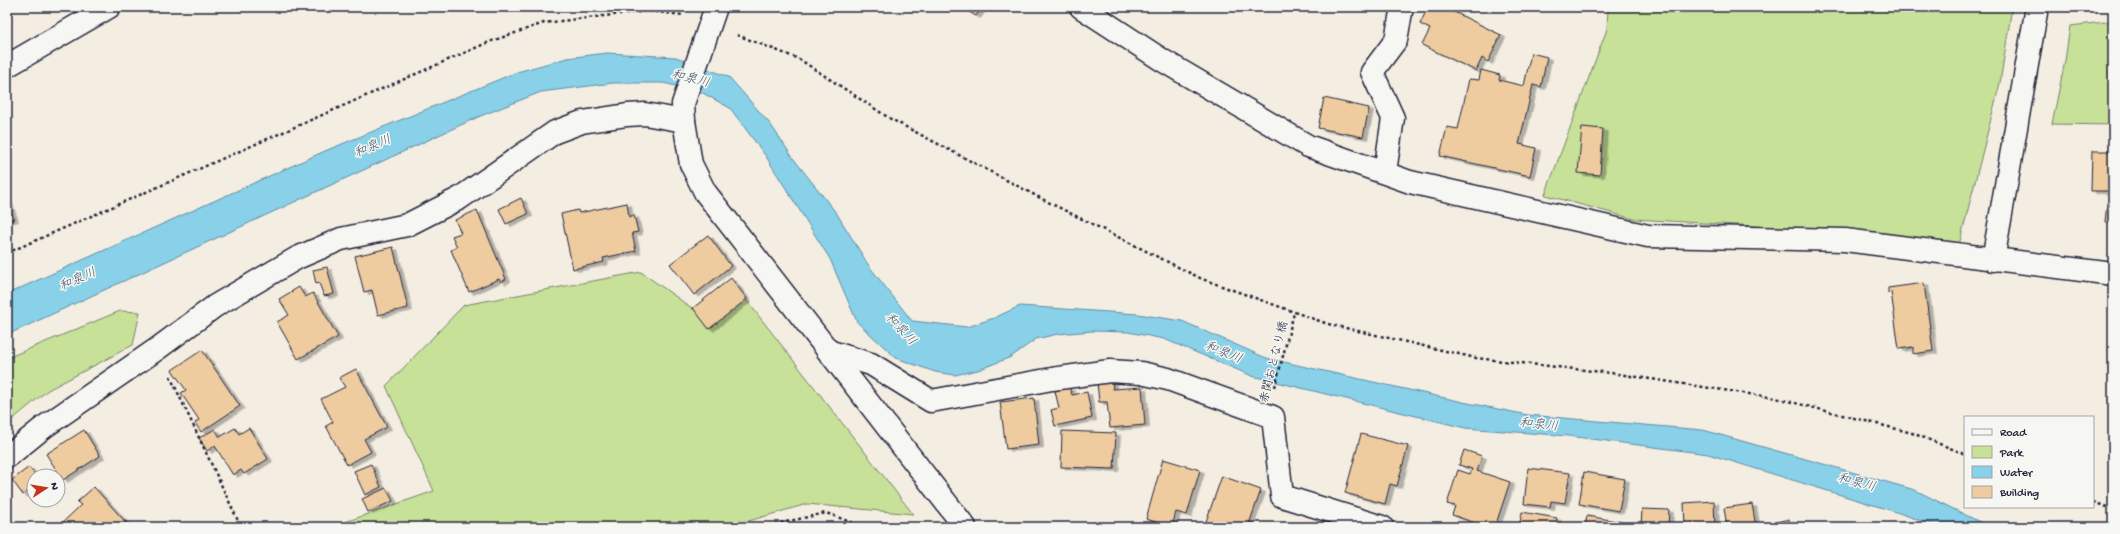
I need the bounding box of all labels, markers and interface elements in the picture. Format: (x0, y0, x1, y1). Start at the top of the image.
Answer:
water label: 和泉川 (670, 66, 711, 91)
water label: 和泉川 (352, 132, 394, 162)
water label: 和泉川 (57, 265, 99, 295)
water label: 和泉川 (881, 310, 920, 349)
street label: 赤関おとなり橋 (1257, 320, 1292, 405)
water label: 和泉川 (1202, 338, 1244, 368)
water label: 和泉川 (1519, 415, 1559, 435)
legend (1964, 416, 2094, 508)
text: Road (2000, 427, 2027, 441)
text: Park (1999, 447, 2025, 461)
text: Water (2000, 467, 2034, 481)
north arrow (26, 468, 66, 508)
water label: 和泉川 (1836, 470, 1877, 496)
text: N (47, 482, 60, 491)
text: Building (1999, 487, 2039, 501)

